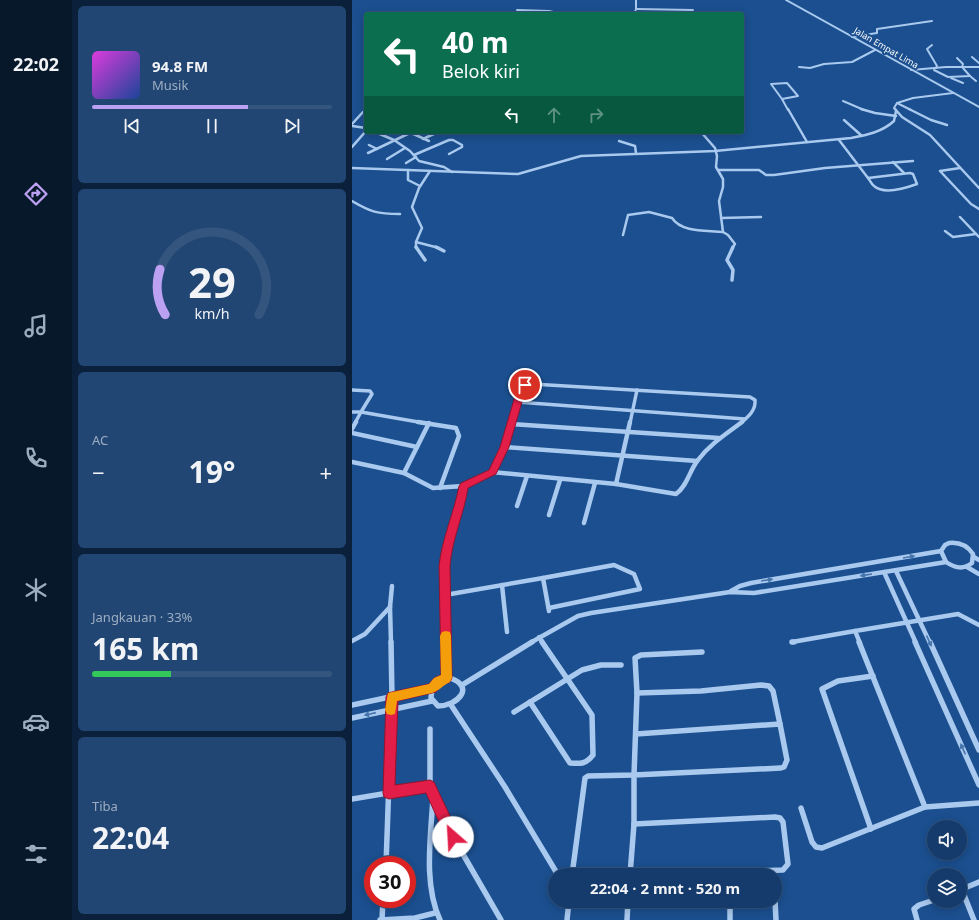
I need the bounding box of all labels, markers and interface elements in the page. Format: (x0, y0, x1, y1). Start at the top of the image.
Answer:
text: 40 m (442, 23, 509, 61)
street label: Jalan Empat Lima (851, 23, 921, 71)
icon: left (376, 28, 428, 80)
text: 22:02 (13, 52, 59, 76)
text: 94.8 FM (152, 56, 208, 76)
text: Belok kiri (442, 59, 520, 83)
text: Musik (152, 76, 188, 94)
icon: left (501, 104, 523, 126)
icon: ahead (543, 104, 565, 126)
icon: right (585, 104, 607, 126)
icon: previous (121, 115, 143, 137)
icon: pause (201, 115, 223, 137)
icon: next (281, 115, 303, 137)
icon: directions (22, 180, 50, 208)
text: 29 (188, 254, 236, 310)
text: km/h (194, 304, 230, 323)
icon: music (22, 312, 50, 340)
pin (508, 368, 542, 402)
icon: arrive (514, 374, 536, 396)
text: AC (92, 431, 108, 449)
icon: phone (22, 444, 50, 472)
text: 19° (188, 451, 236, 492)
text: − (92, 457, 105, 487)
text: + (319, 457, 332, 487)
one-way arrow (903, 554, 915, 560)
one-way arrow (860, 572, 872, 578)
icon: climate (22, 576, 50, 604)
one-way arrow (761, 577, 773, 583)
text: Jangkauan · 33% (92, 608, 192, 626)
text: 165 km (92, 628, 199, 669)
one-way arrow (927, 635, 933, 647)
icon: car (22, 708, 50, 736)
one-way arrow (364, 711, 376, 717)
one-way arrow (960, 743, 966, 754)
text: Tiba (92, 797, 118, 815)
position arrow (432, 816, 474, 858)
text: 22:04 (92, 817, 169, 858)
map controls (927, 820, 967, 908)
button: sound (927, 820, 967, 860)
icon: filters (22, 840, 50, 868)
speed limit sign: 30 (364, 856, 416, 908)
button: layers (927, 868, 967, 908)
text: 22:04 · 2 mnt · 520 m (590, 878, 740, 898)

